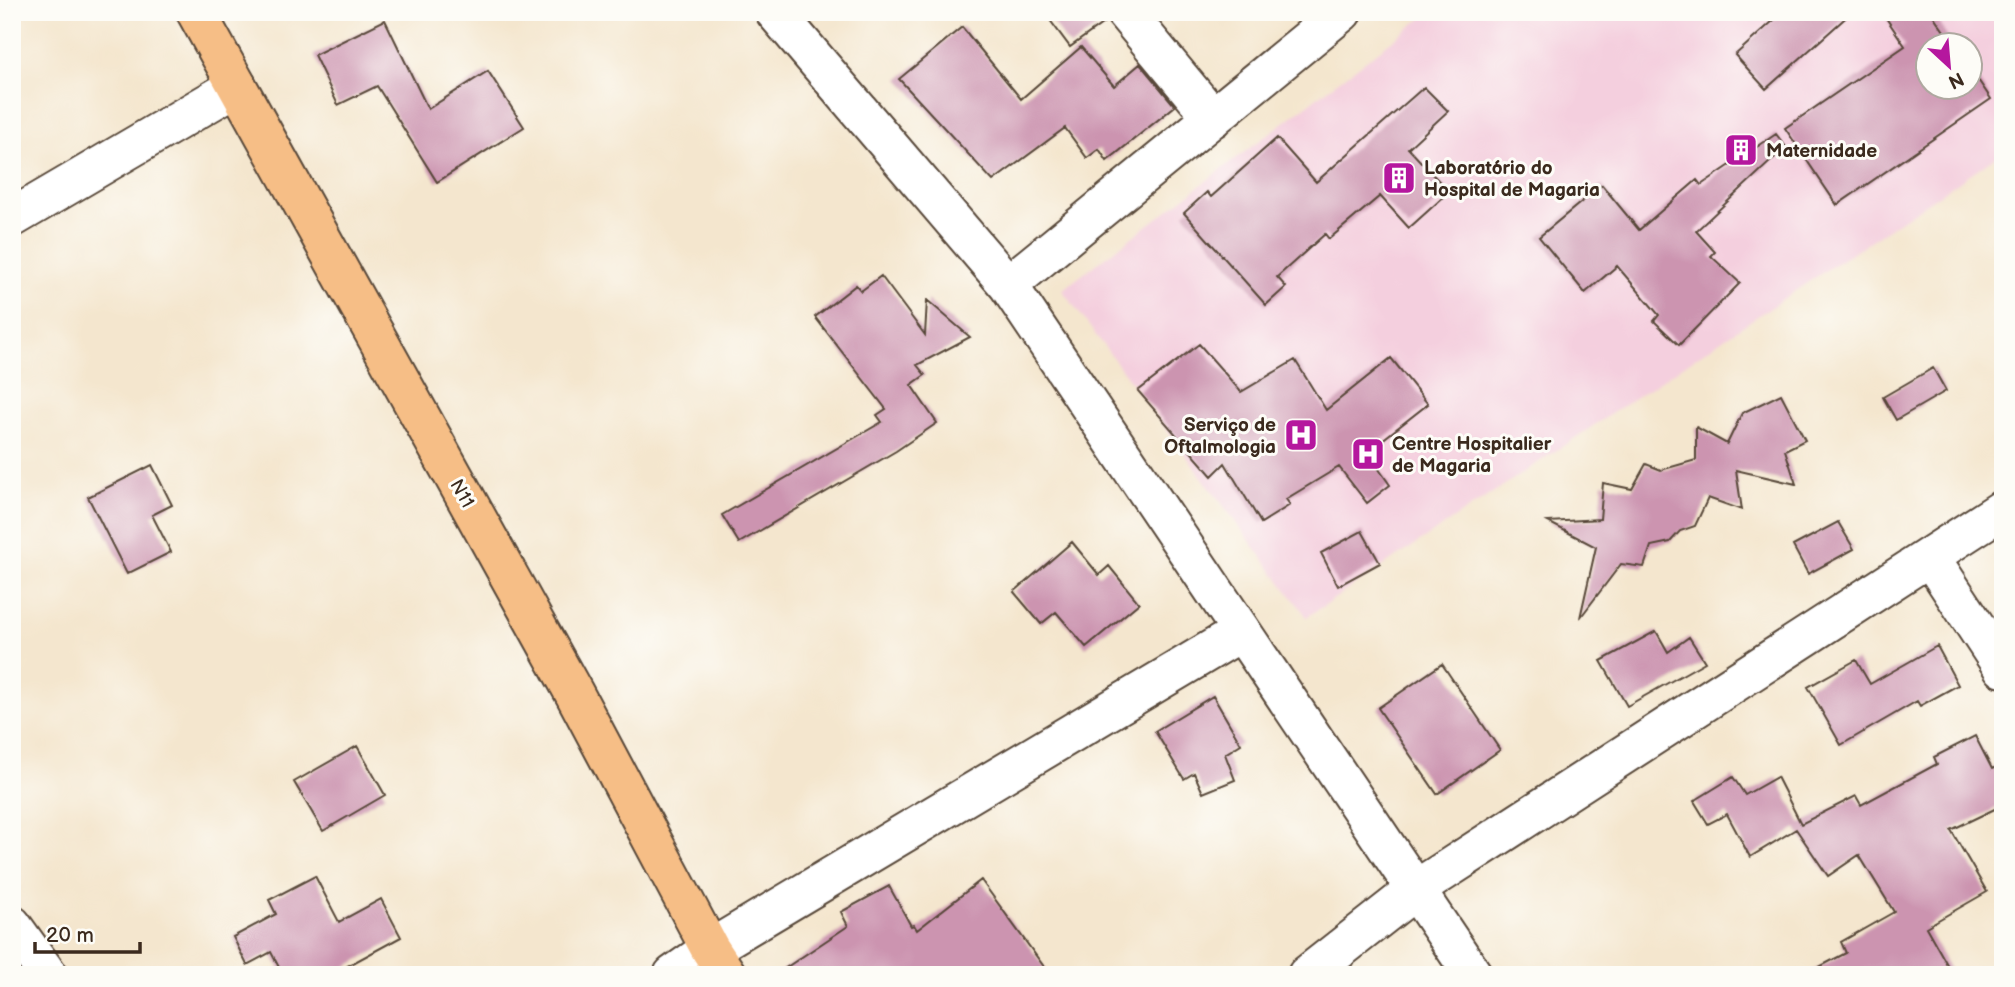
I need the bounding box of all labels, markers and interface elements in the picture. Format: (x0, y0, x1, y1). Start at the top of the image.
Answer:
north arrow (1913, 32, 1983, 102)
text: N (1944, 66, 1967, 93)
building icon: Maternidade (1722, 131, 1760, 169)
place label: Maternidade (1766, 140, 1877, 163)
place label: Laboratório do Hospital de Magaria (1424, 157, 1600, 202)
building icon: Laboratório do Hospital de Magaria (1380, 159, 1418, 197)
place label: Serviço de Oftalmologia (1164, 414, 1276, 459)
hospital icon: Serviço de Oftalmologia (1282, 416, 1320, 454)
place label: Centre Hospitalier de Magaria (1392, 433, 1552, 478)
hospital icon: Centre Hospitalier de Magaria (1349, 435, 1387, 473)
street label: N11 (445, 475, 479, 512)
scale bar (35, 910, 140, 954)
text: 20 m (46, 923, 94, 948)

